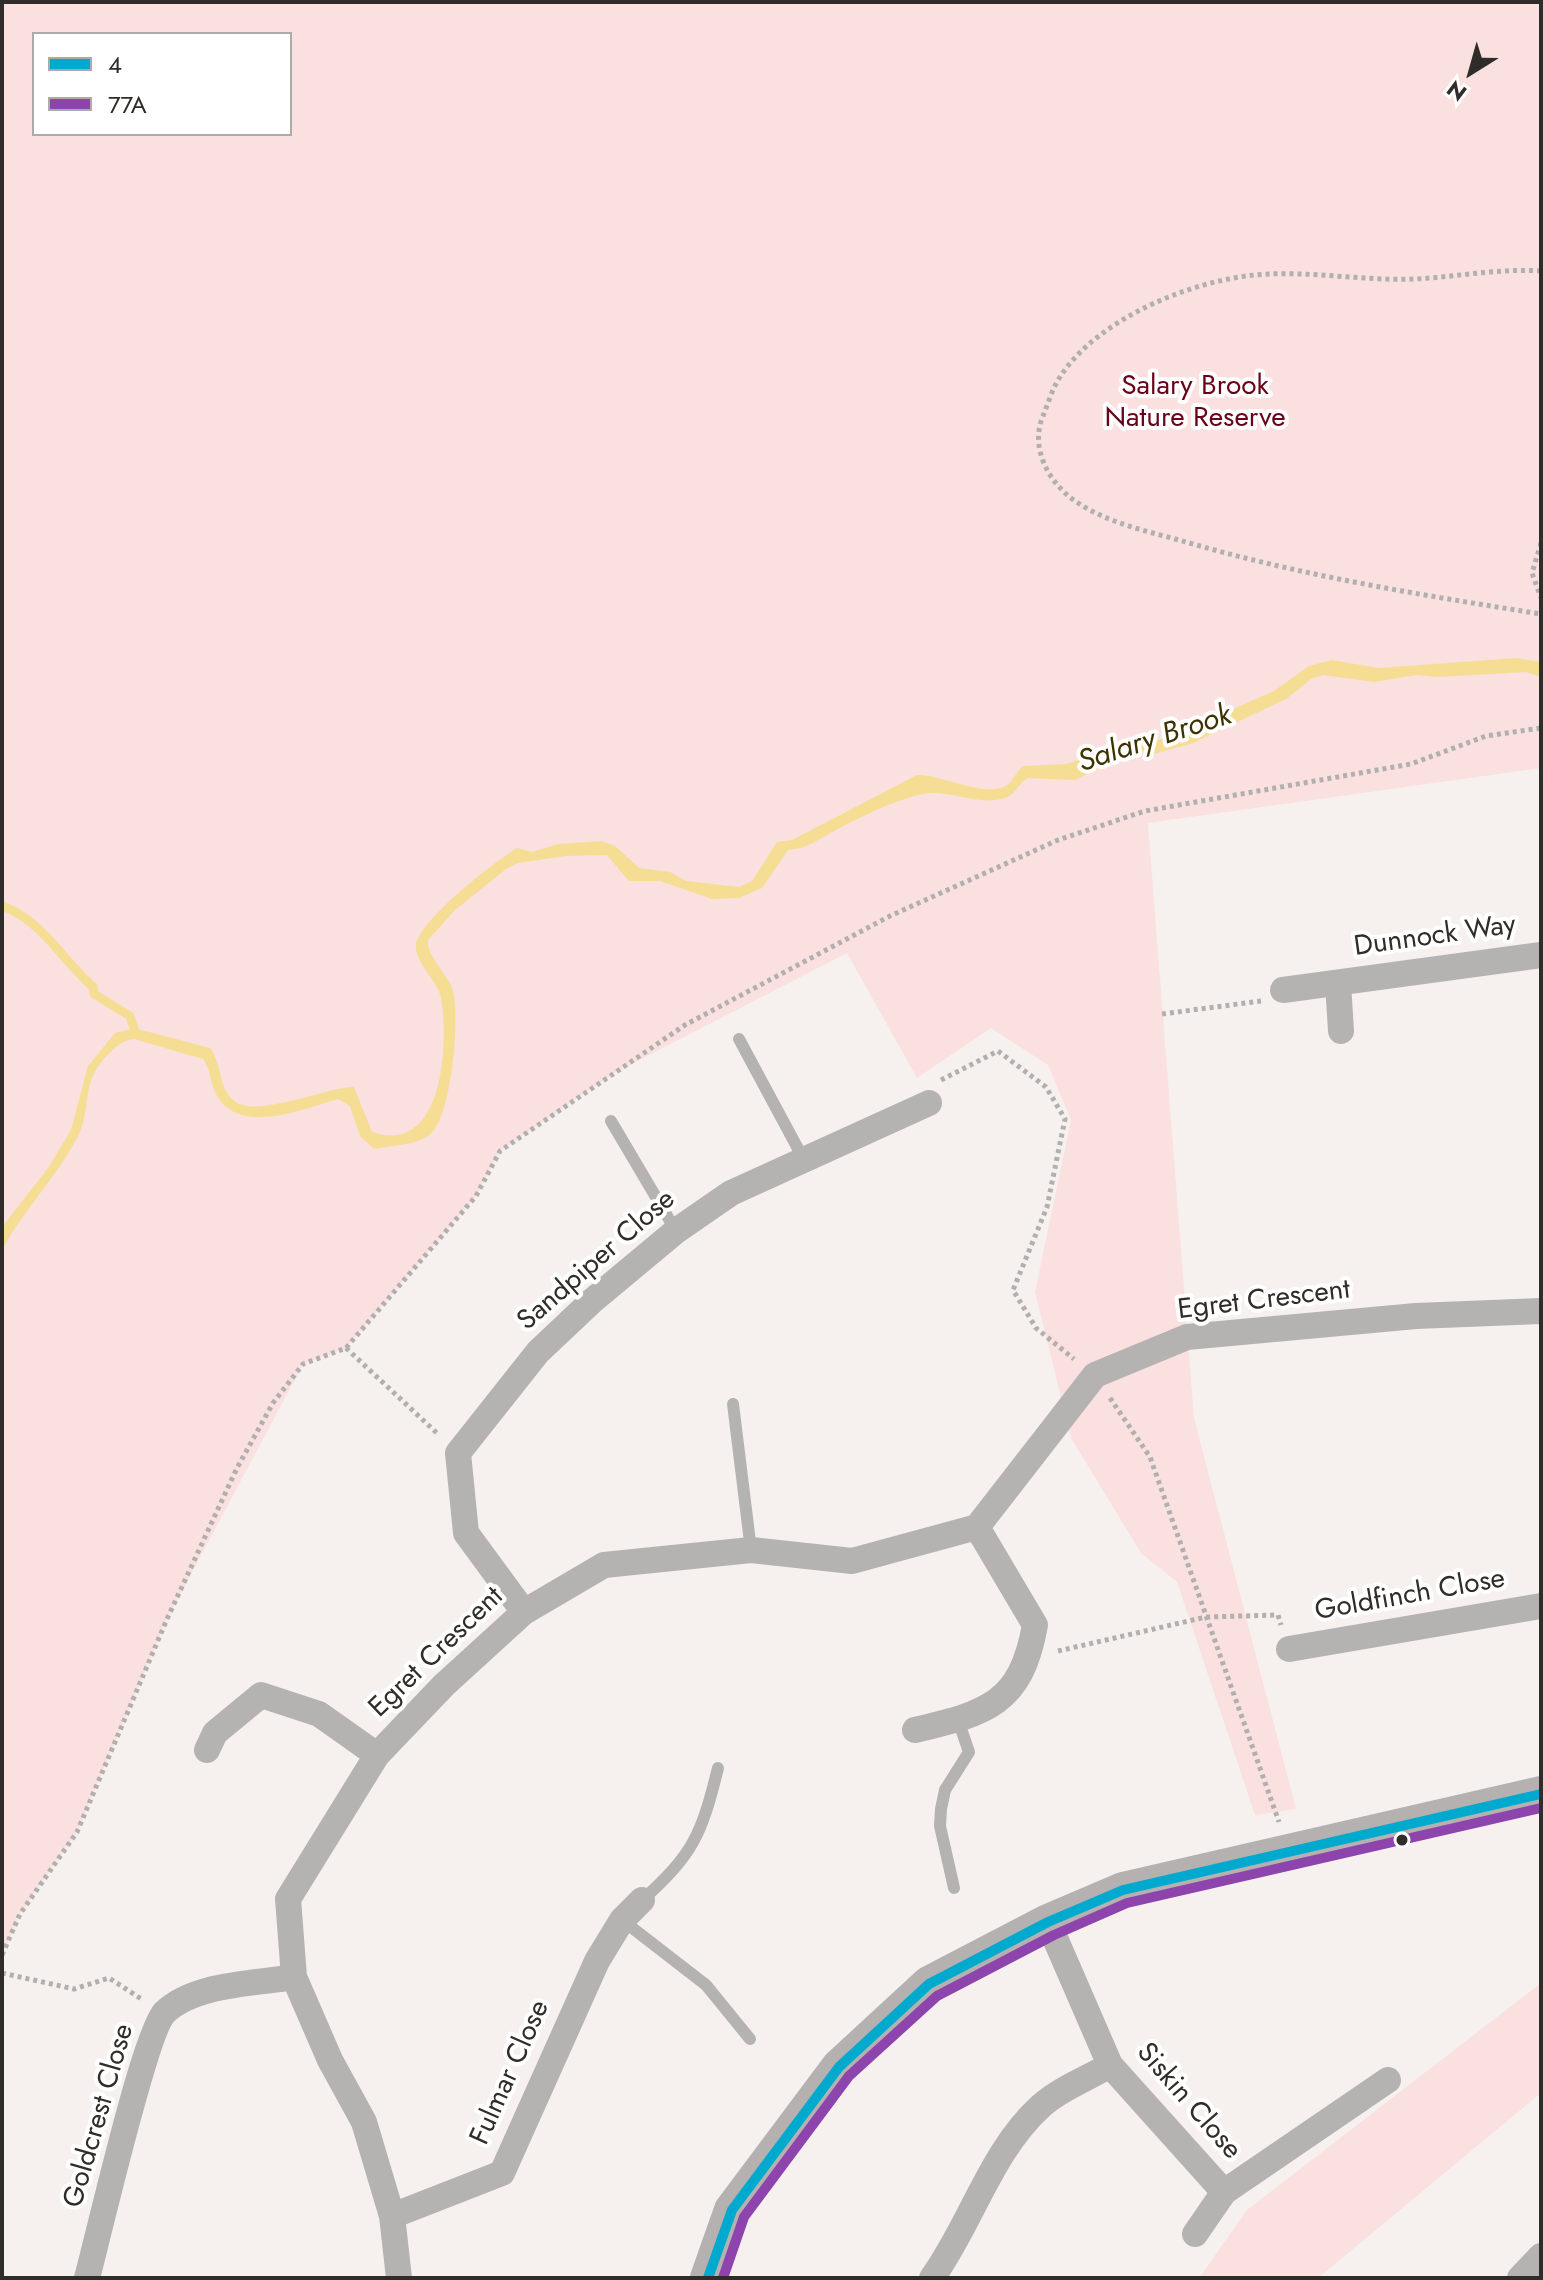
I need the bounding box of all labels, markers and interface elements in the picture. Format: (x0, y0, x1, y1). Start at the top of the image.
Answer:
legend (32, 32, 292, 136)
north arrow (1431, 32, 1511, 112)
text: 4 (108, 47, 122, 82)
text: N (1440, 73, 1473, 109)
text: 77A (108, 87, 147, 122)
park label: Salary Brook Nature Reserve (1104, 370, 1286, 436)
water label: Salary Brook (1074, 698, 1236, 782)
street label: Dunnock Way (1352, 909, 1518, 965)
street label: Sandpiper Close (511, 1183, 683, 1339)
street label: Egret Crescent (1176, 1274, 1352, 1328)
street label: Goldfinch Close (1312, 1563, 1508, 1629)
street label: Egret Crescent (363, 1581, 511, 1725)
unlabelled marker (1394, 1832, 1410, 1848)
street label: Fulmar Close (464, 1996, 558, 2150)
street label: Goldcrest Close (58, 2020, 142, 2212)
street label: Siskin Close (1128, 2037, 1248, 2167)

